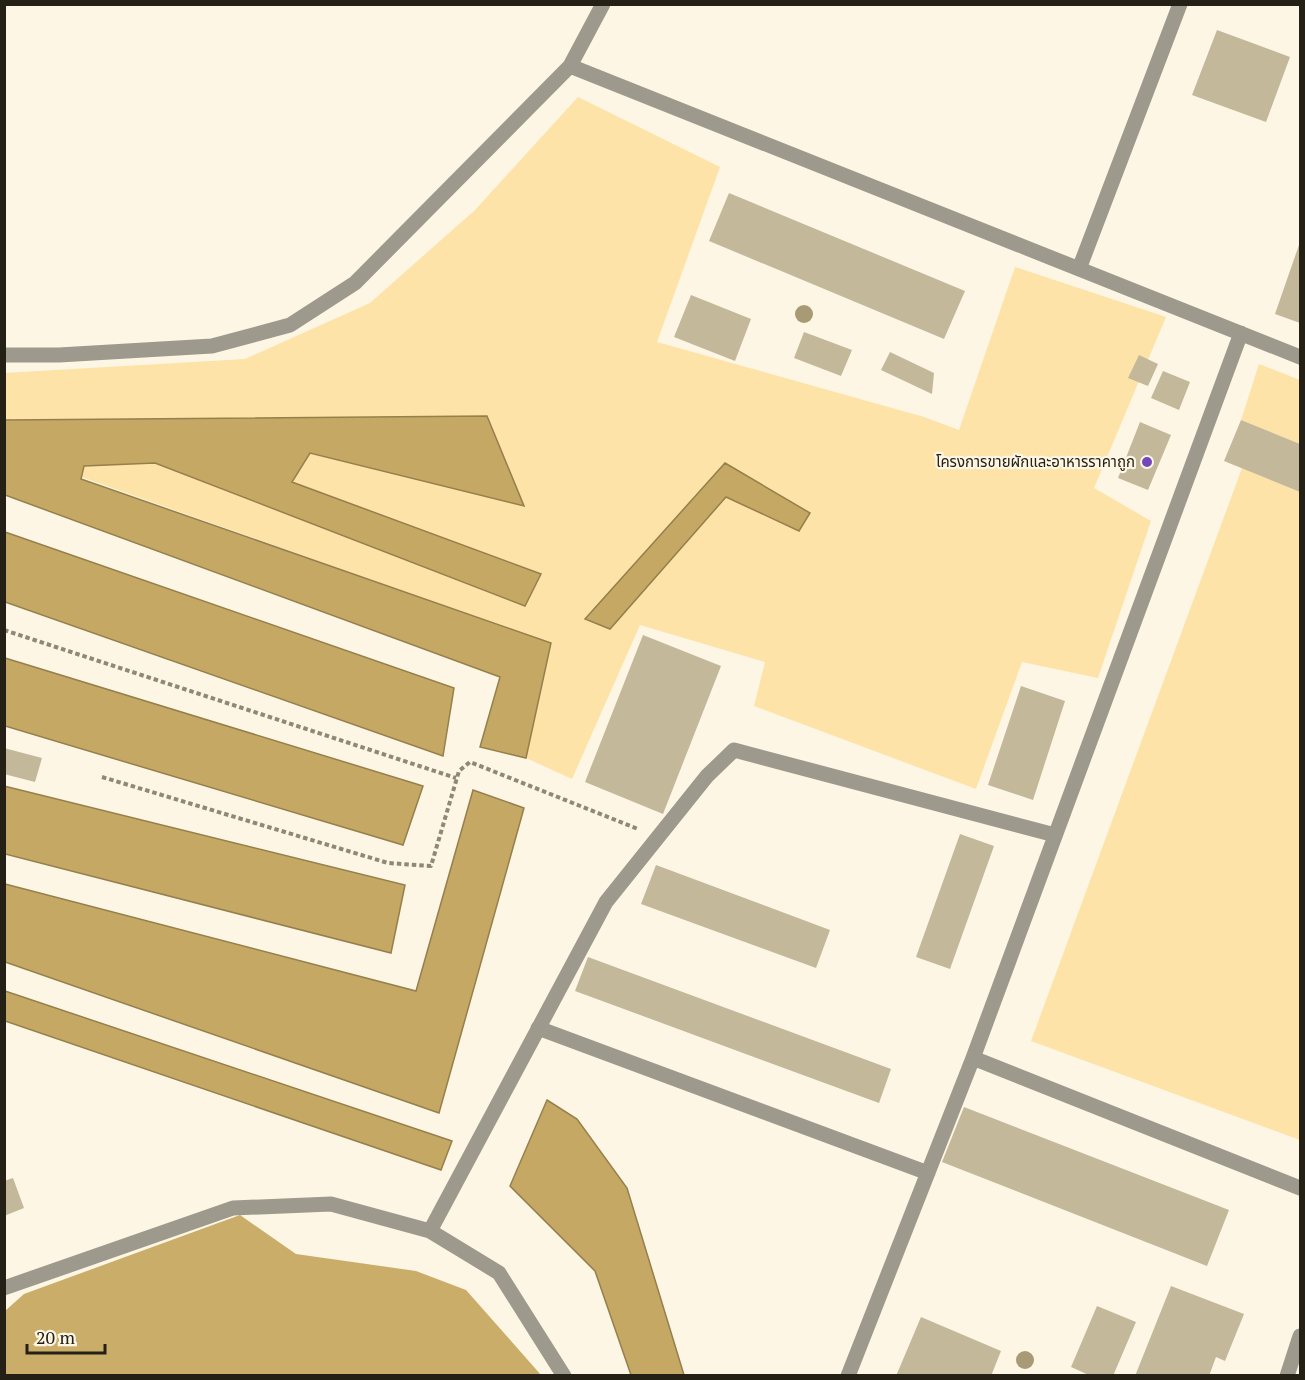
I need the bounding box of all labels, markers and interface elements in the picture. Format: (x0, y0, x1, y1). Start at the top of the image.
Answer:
place label: โครงการขายผักและอาหารราคาถูก (936, 451, 1135, 471)
marker: โครงการขายผักและอาหารราคาถูก (1140, 455, 1154, 469)
scale bar (27, 1317, 105, 1355)
text: 20 m (36, 1325, 76, 1349)

